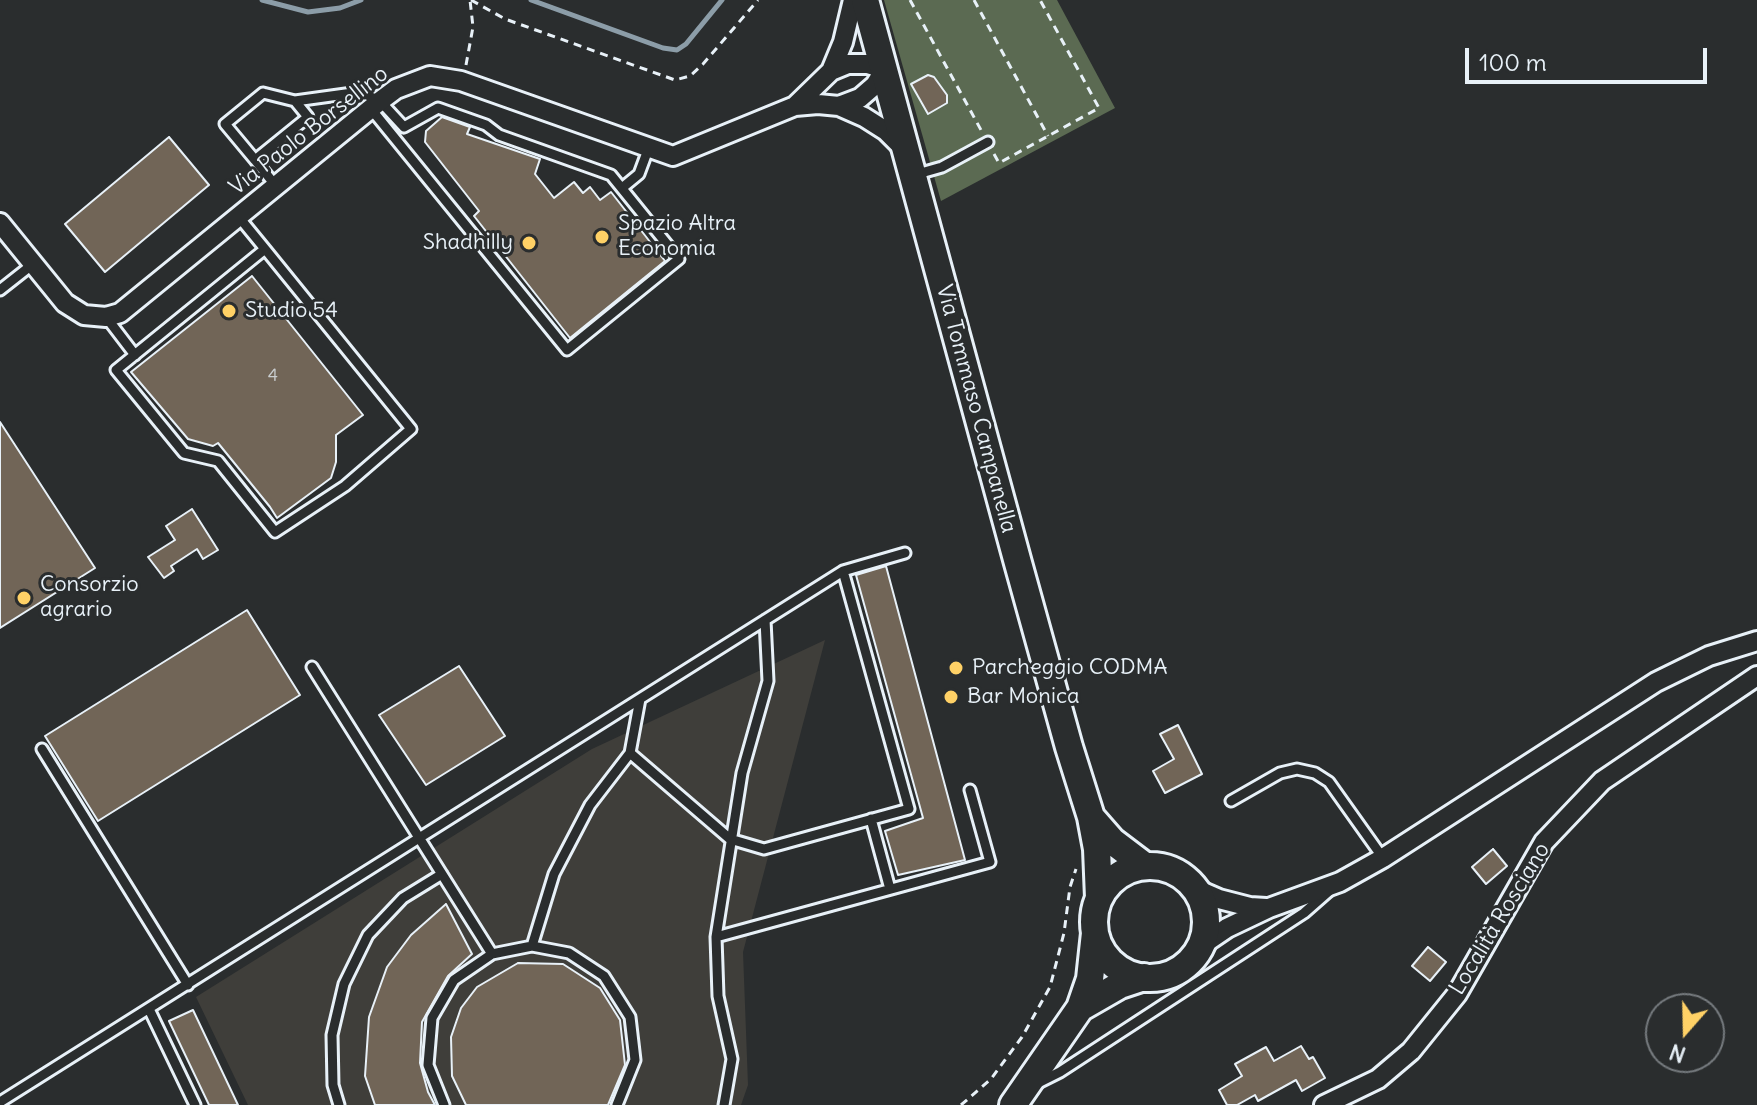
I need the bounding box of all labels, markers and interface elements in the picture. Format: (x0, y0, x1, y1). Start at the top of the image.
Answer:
scale bar (1469, 32, 1711, 82)
text: 100 m (1479, 47, 1547, 77)
street label: Via Paolo Borsellino (224, 61, 394, 201)
place label: Spazio Altra Economia (618, 211, 736, 262)
marker: Spazio Altra Economia (593, 228, 611, 246)
place label: Shadhilly (423, 230, 513, 256)
marker: Shadhilly (520, 234, 538, 252)
street label: Via Tommaso Campanella (930, 282, 1022, 536)
place label: Studio 54 (245, 298, 338, 324)
marker: Studio 54 (220, 302, 238, 320)
house number: 4 (268, 365, 278, 387)
place label: Consorzio agrario (40, 572, 139, 624)
marker: Consorzio agrario (15, 589, 33, 607)
place label: Parcheggio CODMA (972, 655, 1168, 681)
marker: Parcheggio CODMA (947, 659, 965, 677)
place label: Bar Monica (967, 684, 1079, 710)
marker: Bar Monica (942, 688, 960, 706)
street label: Località Rosciano (1444, 838, 1556, 1000)
north arrow (1645, 993, 1725, 1073)
text: N (1666, 1038, 1689, 1069)

